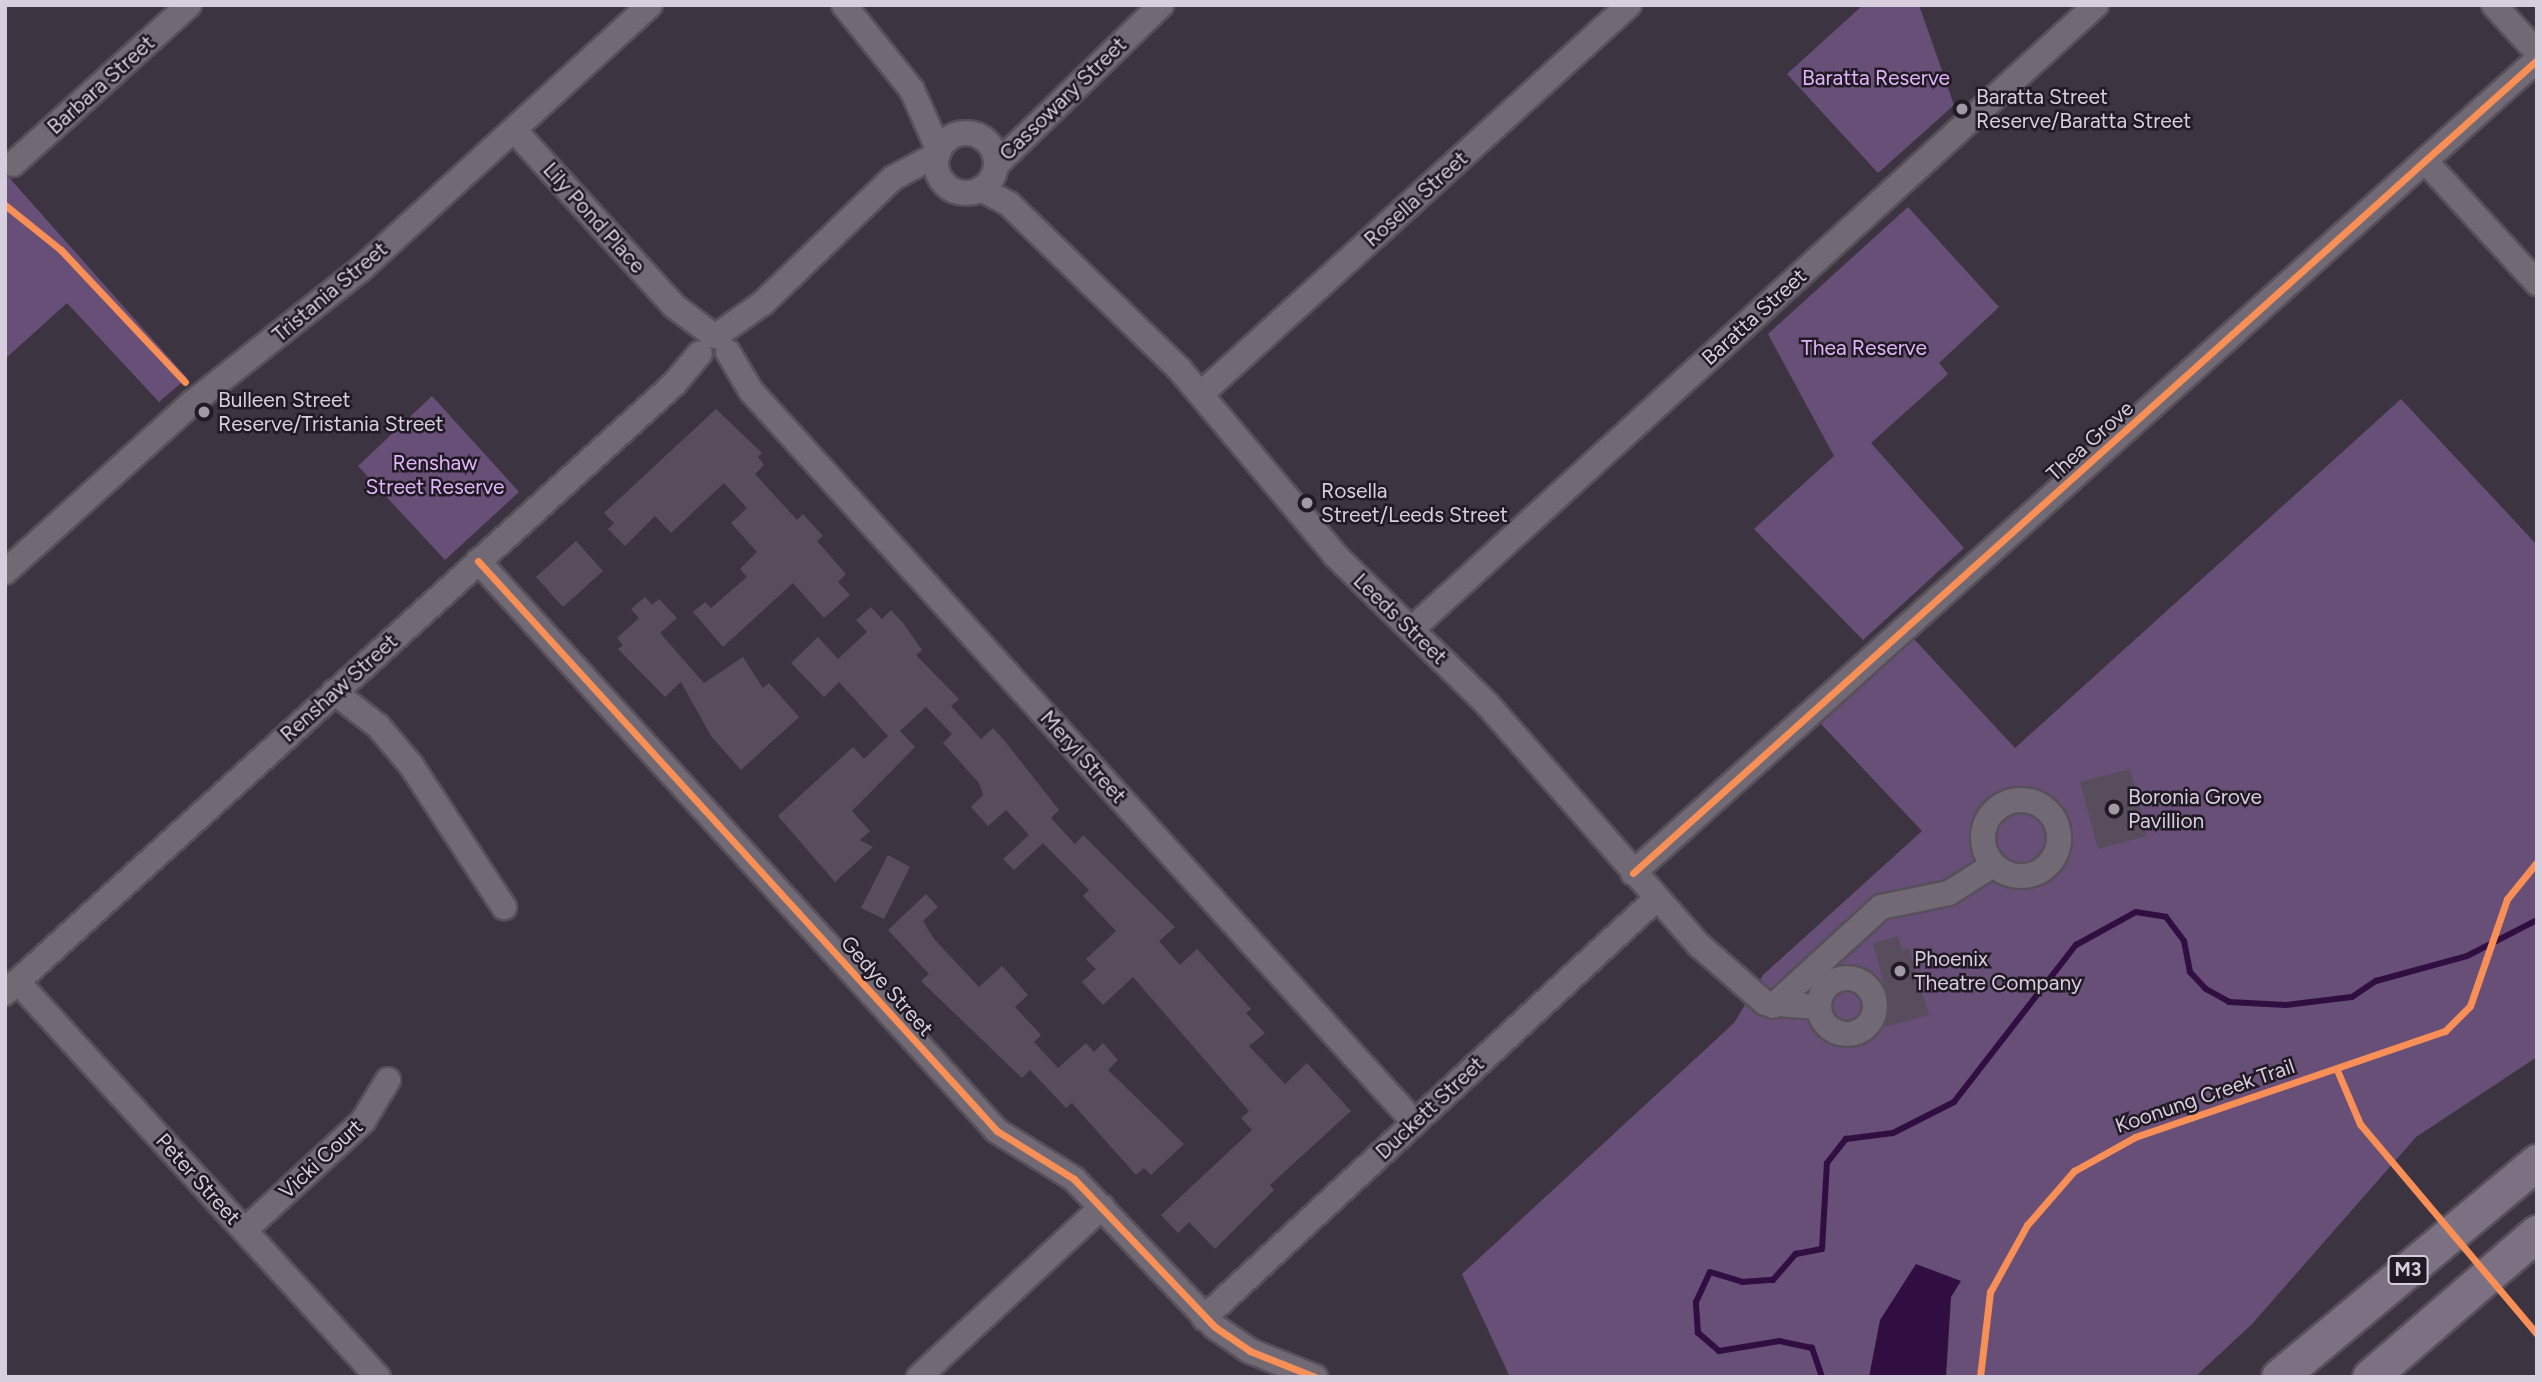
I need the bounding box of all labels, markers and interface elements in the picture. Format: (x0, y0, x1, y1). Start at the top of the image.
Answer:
street label: Barbara Street (42, 30, 160, 140)
street label: Cassowary Street (994, 32, 1132, 166)
park label: Baratta Reserve (1802, 65, 1950, 91)
place label: Baratta Street Reserve/Baratta Street (1976, 84, 2191, 134)
marker: Baratta Street Reserve/Baratta Street (1954, 101, 1970, 117)
street label: Rosella Street (1359, 146, 1473, 252)
street label: Lily Pond Place (538, 157, 650, 279)
street label: Tristania Street (267, 237, 393, 347)
street label: Baratta Street (1697, 264, 1811, 370)
park label: Thea Reserve (1801, 335, 1927, 361)
place label: Bulleen Street Reserve/Tristania Street (218, 387, 444, 437)
street label: Thea Grove (2042, 396, 2138, 486)
marker: Bulleen Street Reserve/Tristania Street (196, 404, 212, 420)
park label: Renshaw Street Reserve (365, 450, 505, 500)
place label: Rosella Street/Leeds Street (1321, 478, 1508, 528)
marker: Rosella Street/Leeds Street (1299, 495, 1315, 511)
street label: Leeds Street (1348, 568, 1452, 670)
street label: Renshaw Street (275, 629, 403, 747)
street label: Meryl Street (1035, 705, 1131, 809)
place label: Boronia Grove Pavillion (2128, 784, 2262, 834)
marker: Boronia Grove Pavillion (2106, 801, 2122, 817)
street label: Gedye Street (835, 931, 939, 1041)
place label: Phoenix Theatre Company (1914, 946, 2082, 996)
marker: Phoenix Theatre Company (1892, 963, 1908, 979)
street label: Duckett Street (1371, 1051, 1489, 1165)
street label: Koonung Creek Trail (2112, 1053, 2298, 1139)
street label: Vicki Court (274, 1114, 368, 1204)
street label: Peter Street (151, 1128, 245, 1230)
road number: M3 (2387, 1254, 2429, 1286)

